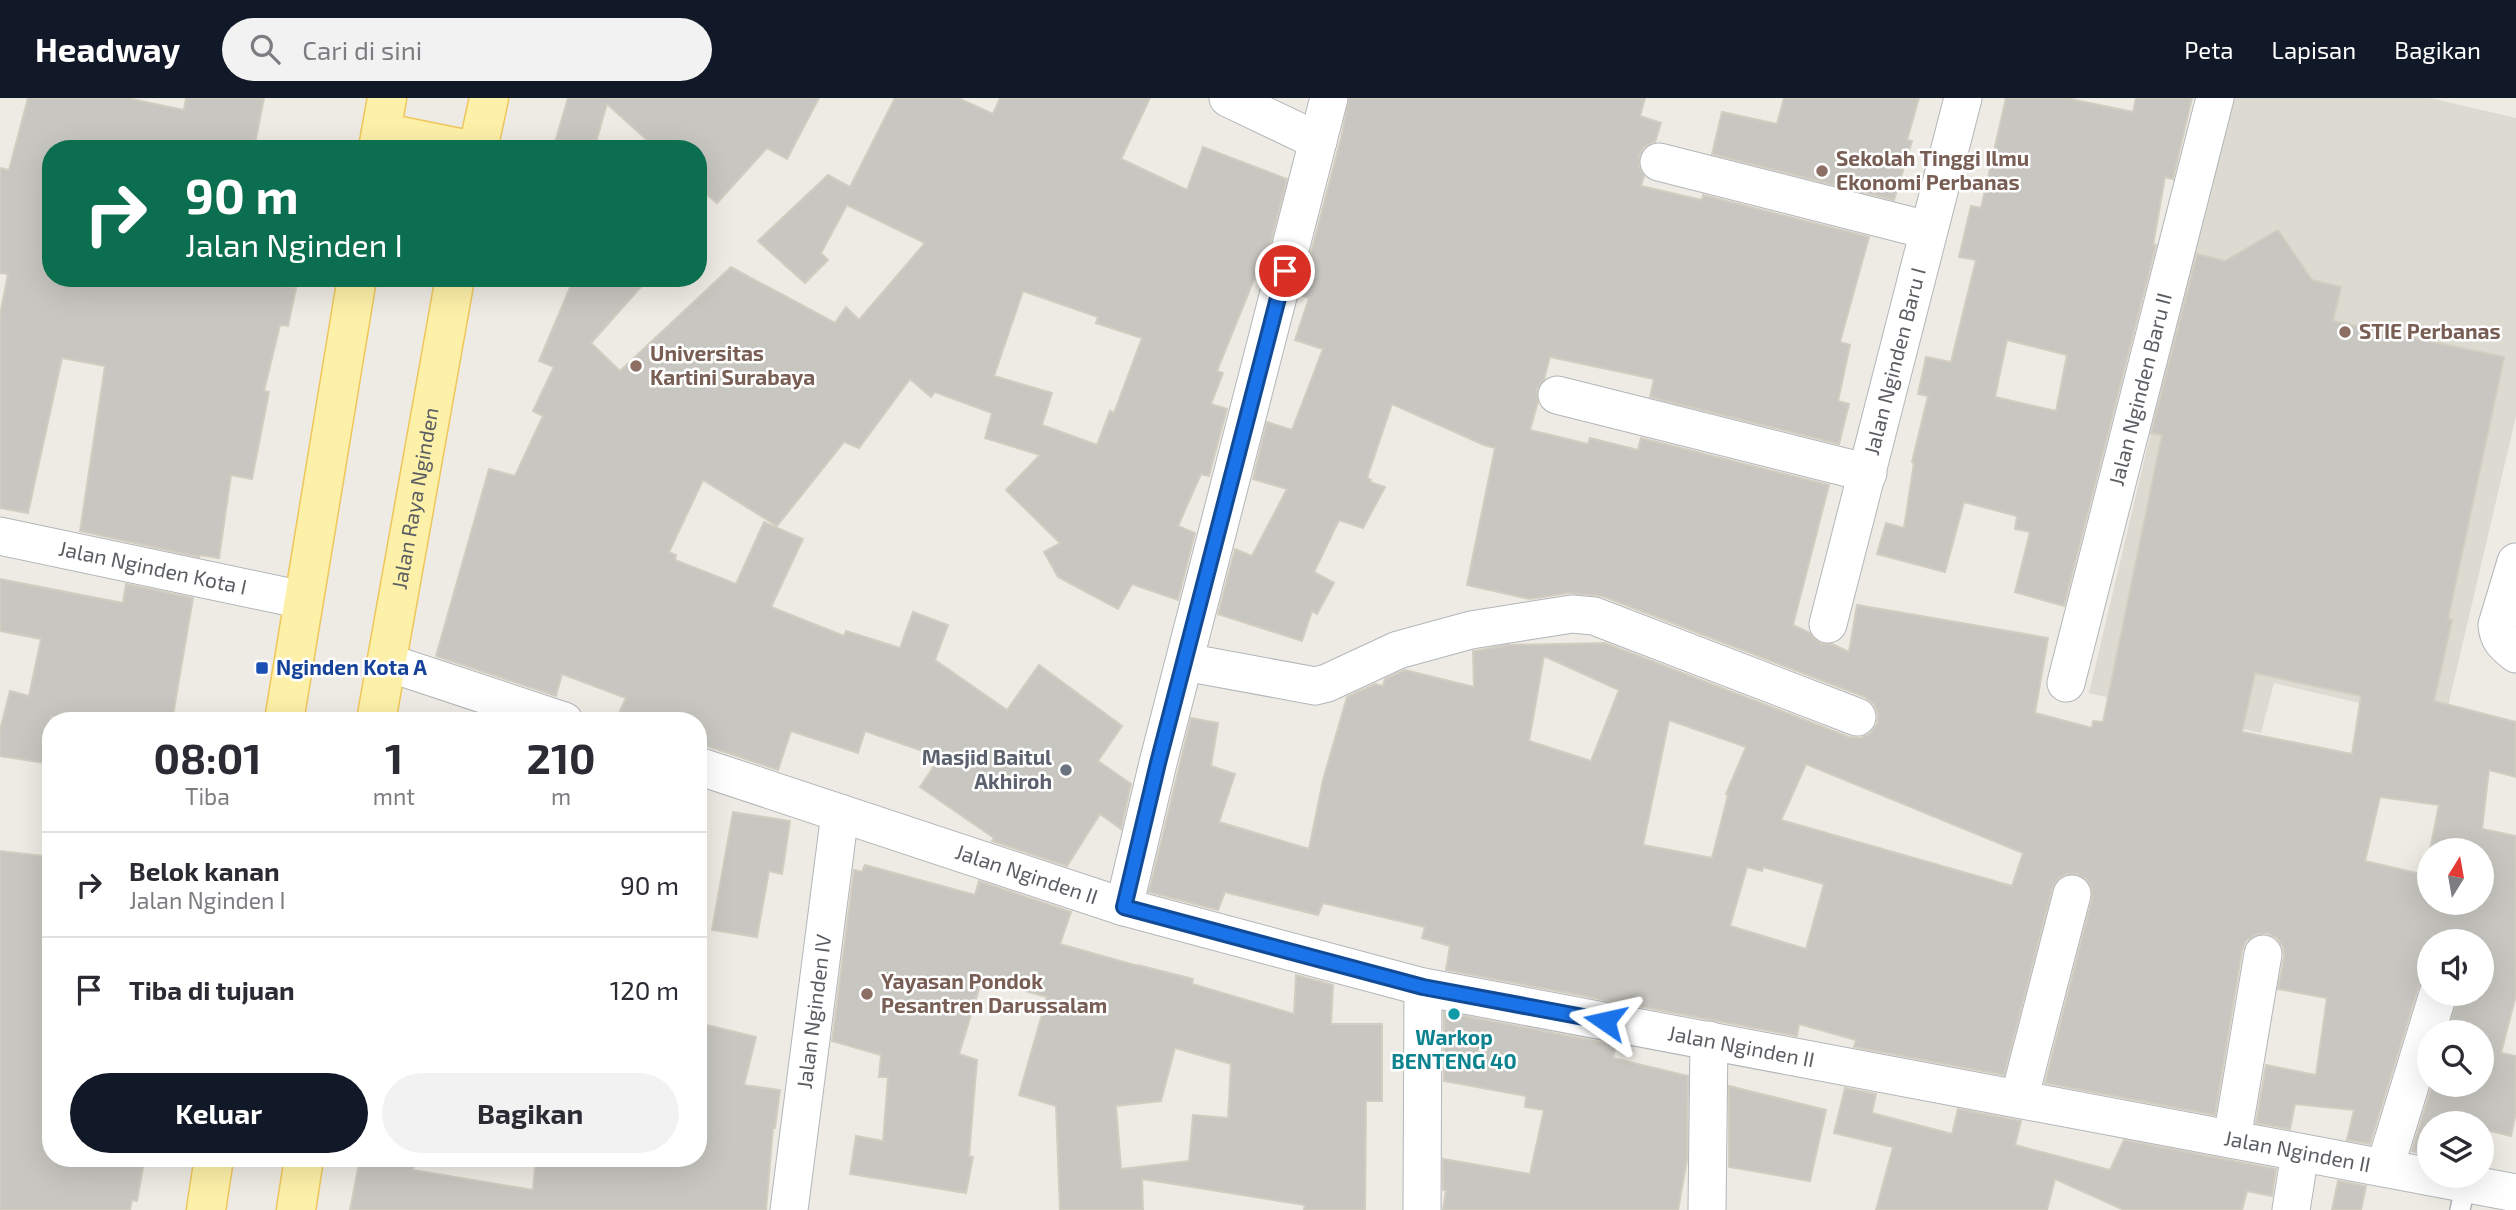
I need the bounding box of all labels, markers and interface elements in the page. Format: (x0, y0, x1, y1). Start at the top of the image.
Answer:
search box (222, 18, 712, 81)
text: Headway (35, 29, 180, 69)
icon: search (246, 30, 284, 68)
text: Cari di sini (302, 34, 422, 65)
text: Peta (2184, 35, 2234, 64)
text: Lapisan (2272, 35, 2356, 64)
text: Bagikan (2394, 35, 2481, 64)
place label: Sekolah Tinggi Ilmu Ekonomi Perbanas (1836, 145, 2029, 194)
marker: Sekolah Tinggi Ilmu Ekonomi Perbanas (1814, 163, 1830, 179)
text: 90 m (185, 165, 299, 224)
icon: right (70, 168, 161, 259)
text: Jalan Nginden I (185, 225, 403, 263)
pin (1255, 241, 1315, 301)
icon: arrive (1266, 252, 1304, 290)
street label: Jalan Nginden Baru I (1858, 265, 1930, 458)
street label: Jalan Nginden Baru II (2103, 290, 2176, 488)
place label: STIE Perbanas (2359, 318, 2501, 343)
marker: STIE Perbanas (2337, 324, 2353, 340)
place label: Universitas Kartini Surabaya (650, 340, 815, 390)
marker: Universitas Kartini Surabaya (628, 358, 644, 374)
street label: Jalan Raya Nginden (386, 405, 443, 591)
street label: Jalan Nginden Kota I (57, 535, 249, 599)
place label: Nginden Kota A (276, 654, 427, 679)
marker: Nginden Kota A (254, 660, 270, 676)
text: 08:01 (153, 732, 261, 782)
text: 1 (385, 732, 403, 782)
text: 210 (527, 732, 596, 782)
place label: Masjid Baitul Akhiroh (922, 744, 1052, 793)
marker: Masjid Baitul Akhiroh (1058, 762, 1074, 778)
text: Tiba (185, 782, 230, 810)
text: mnt (373, 782, 415, 810)
text: m (551, 782, 571, 810)
street label: Jalan Nginden II (953, 838, 1101, 909)
north arrow (2417, 838, 2494, 915)
map controls (2417, 838, 2494, 1188)
text: Belok kanan (129, 855, 280, 886)
icon: right (70, 866, 108, 904)
text: 90 m (620, 869, 679, 900)
text: Jalan Nginden I (129, 886, 286, 914)
button: sound (2417, 929, 2494, 1006)
street label: Jalan Nginden IV (791, 932, 835, 1090)
place label: Yayasan Pondok Pesantren Darussalam (881, 968, 1107, 1017)
icon: arrive (70, 971, 108, 1009)
text: Tiba di tujuan (129, 974, 295, 1005)
text: 120 m (610, 974, 679, 1005)
position arrow (1568, 984, 1642, 1058)
marker: Yayasan Pondok Pesantren Darussalam (859, 986, 875, 1002)
marker: Warkop BENTENG 40 (1446, 1006, 1462, 1022)
street label: Jalan Nginden II (1666, 1019, 1817, 1072)
button: search (2417, 1020, 2494, 1097)
place label: Warkop BENTENG 40 (1391, 1024, 1517, 1073)
button: Keluar (70, 1073, 368, 1153)
button: Bagikan (382, 1073, 679, 1153)
button: layers (2417, 1111, 2494, 1188)
street label: Jalan Nginden II (2222, 1124, 2373, 1176)

